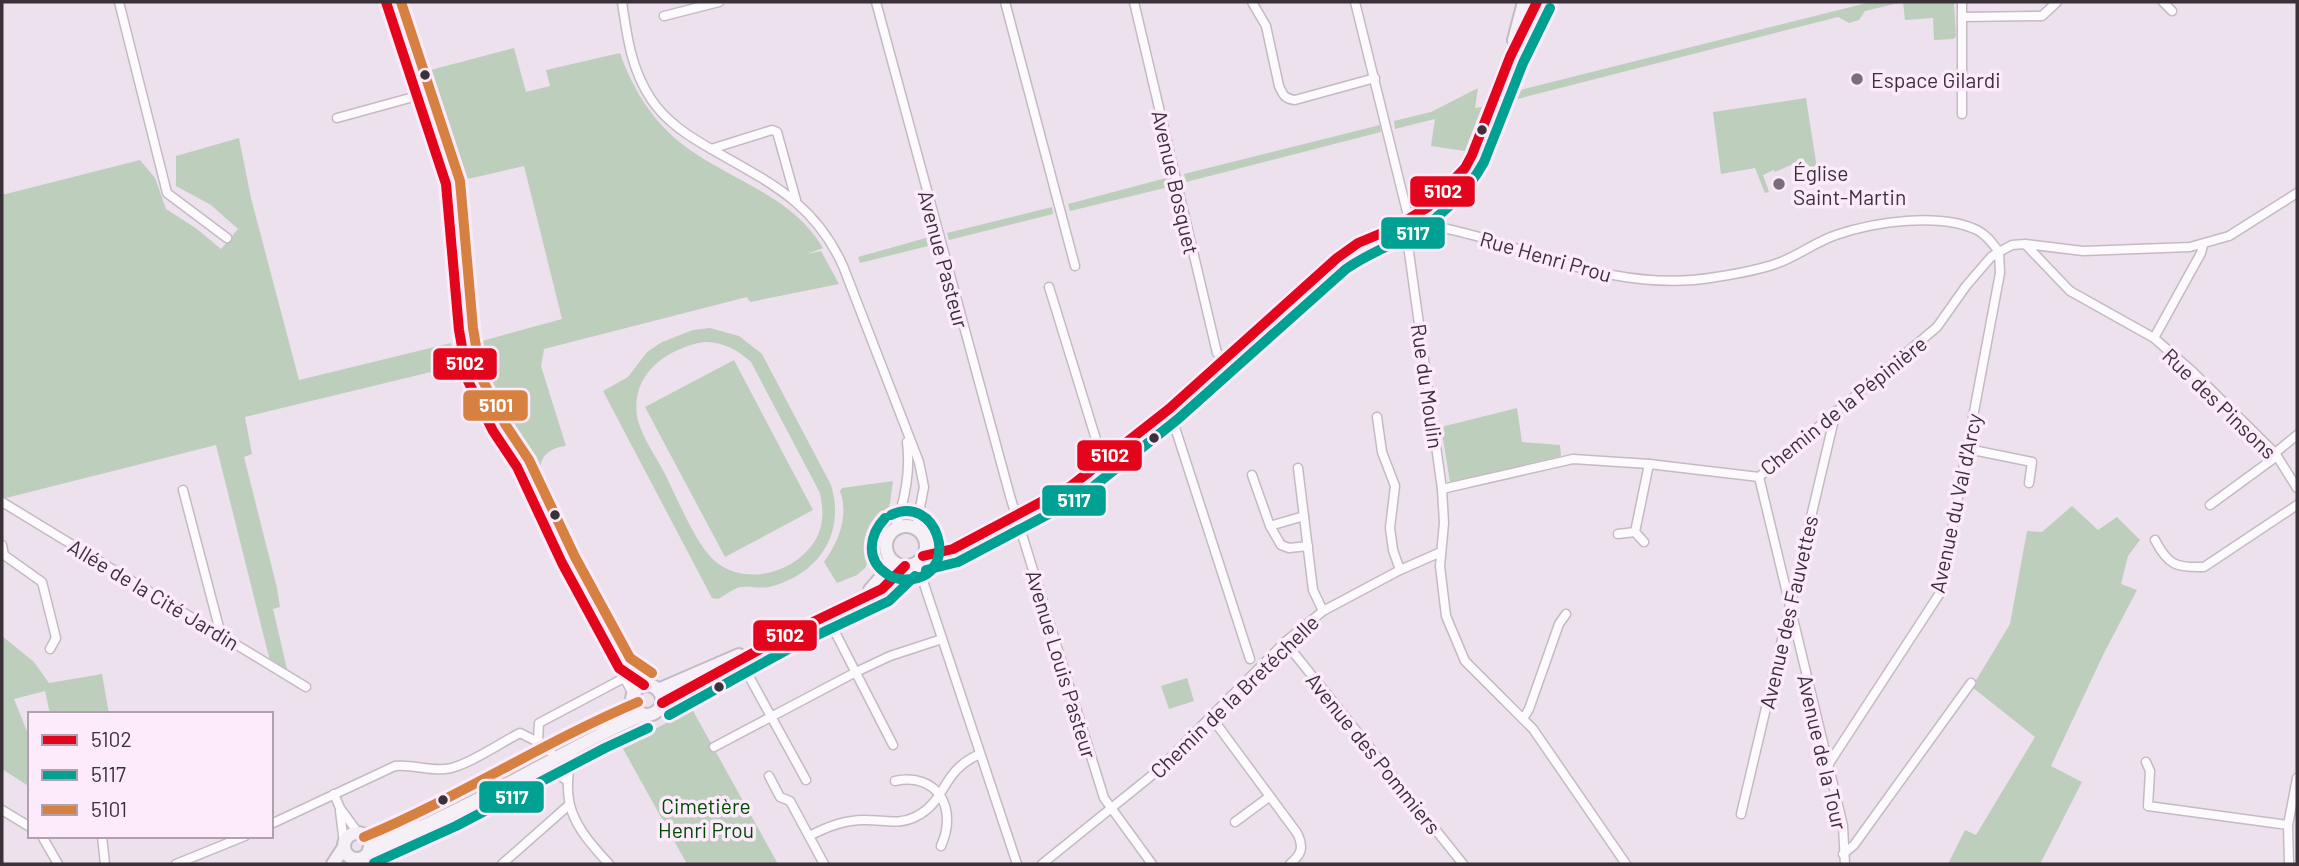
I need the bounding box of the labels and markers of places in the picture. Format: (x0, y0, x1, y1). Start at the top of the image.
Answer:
place label: Espace Gilardi (1871, 67, 2001, 92)
unlabelled marker (418, 68, 432, 82)
marker: Espace Gilardi (1849, 71, 1865, 87)
unlabelled marker (1475, 123, 1489, 137)
place label: Église Saint-Martin (1793, 160, 1906, 209)
marker: Église Saint-Martin (1771, 176, 1787, 192)
unlabelled marker (1147, 431, 1161, 445)
unlabelled marker (548, 508, 562, 522)
unlabelled marker (712, 680, 726, 694)
unlabelled marker (436, 793, 450, 807)

